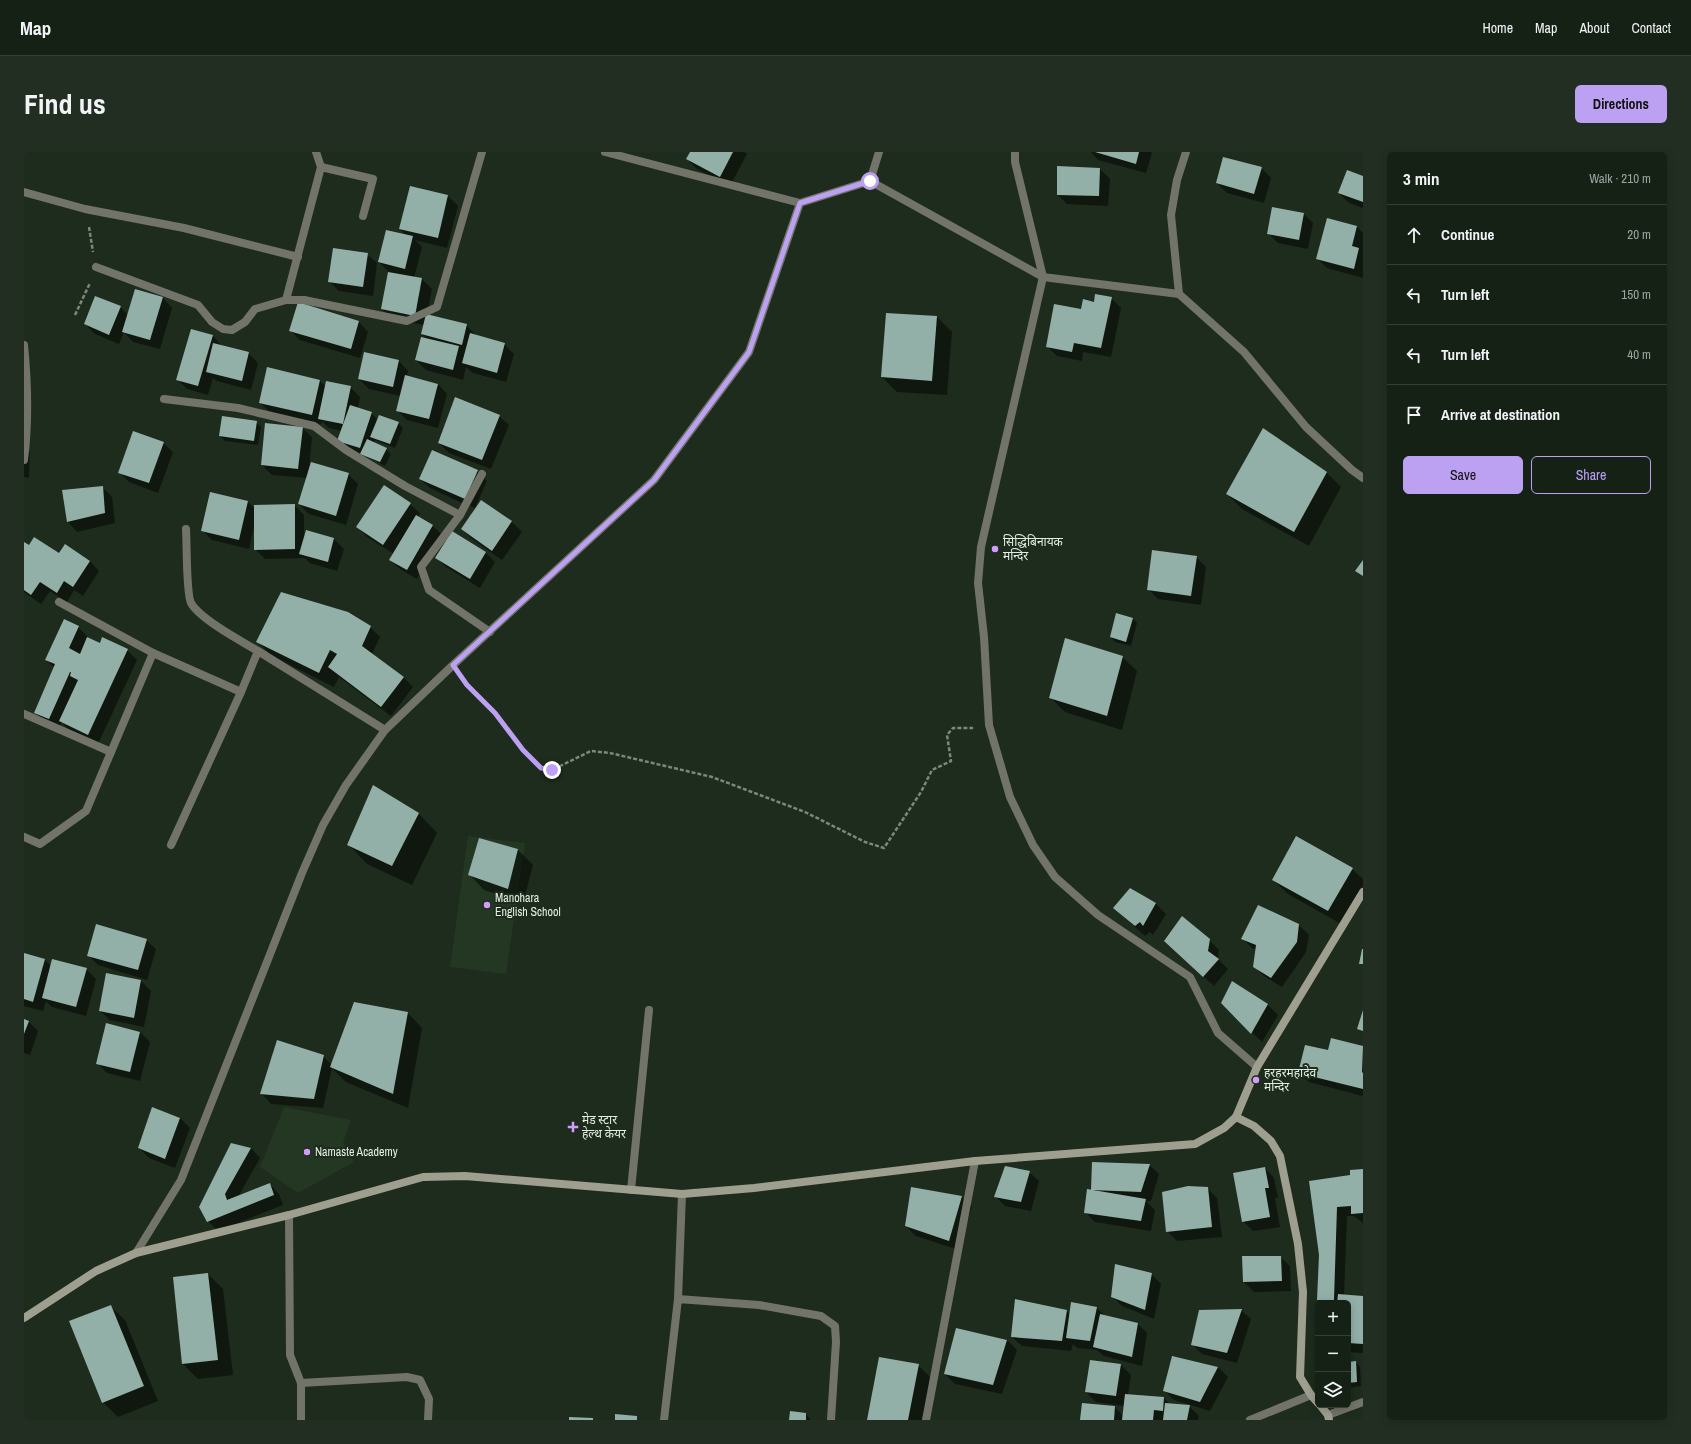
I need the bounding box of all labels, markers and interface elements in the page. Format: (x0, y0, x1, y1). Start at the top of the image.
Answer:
text: Map (20, 15, 51, 41)
text: Home (1482, 19, 1513, 37)
text: Map (1535, 19, 1557, 37)
text: About (1579, 19, 1609, 37)
text: Contact (1631, 19, 1671, 37)
text: Find us (24, 85, 106, 123)
button: Directions (1575, 85, 1667, 123)
text: 3 min (1403, 167, 1439, 190)
text: Walk · 210 m (1589, 170, 1651, 187)
route start (861, 172, 879, 190)
icon: ahead (1403, 224, 1425, 246)
text: Continue (1441, 224, 1494, 245)
text: 20 m (1627, 226, 1651, 243)
icon: left (1403, 284, 1425, 306)
text: Turn left (1441, 284, 1489, 305)
text: 150 m (1621, 286, 1651, 303)
icon: left (1403, 344, 1425, 366)
text: Turn left (1441, 344, 1489, 365)
text: 40 m (1627, 346, 1651, 363)
icon: arrive (1403, 404, 1425, 426)
text: Arrive at destination (1441, 404, 1560, 425)
button: Save (1403, 456, 1523, 494)
button: Share (1531, 456, 1651, 494)
place label: सिद्धिबिनायक मन्दिर (1003, 534, 1064, 564)
marker: सिद्धिबिनायक मन्दिर (990, 544, 1000, 554)
route end (543, 761, 561, 779)
place label: Manohara English School (495, 890, 561, 920)
marker: Manohara English School (482, 900, 492, 910)
place label: हरहरमहादेव मन्दिर (1264, 1065, 1317, 1095)
marker: हरहरमहादेव मन्दिर (1251, 1075, 1261, 1085)
place label: मेड स्टार हेल्थ केयर (582, 1112, 627, 1142)
marker: मेड स्टार हेल्थ केयर (567, 1121, 579, 1133)
place label: Namaste Academy (315, 1144, 398, 1160)
marker: Namaste Academy (302, 1147, 312, 1157)
map controls (1315, 1300, 1351, 1408)
button: + (1315, 1300, 1351, 1336)
button: − (1315, 1336, 1351, 1372)
button: layers (1315, 1372, 1351, 1408)

